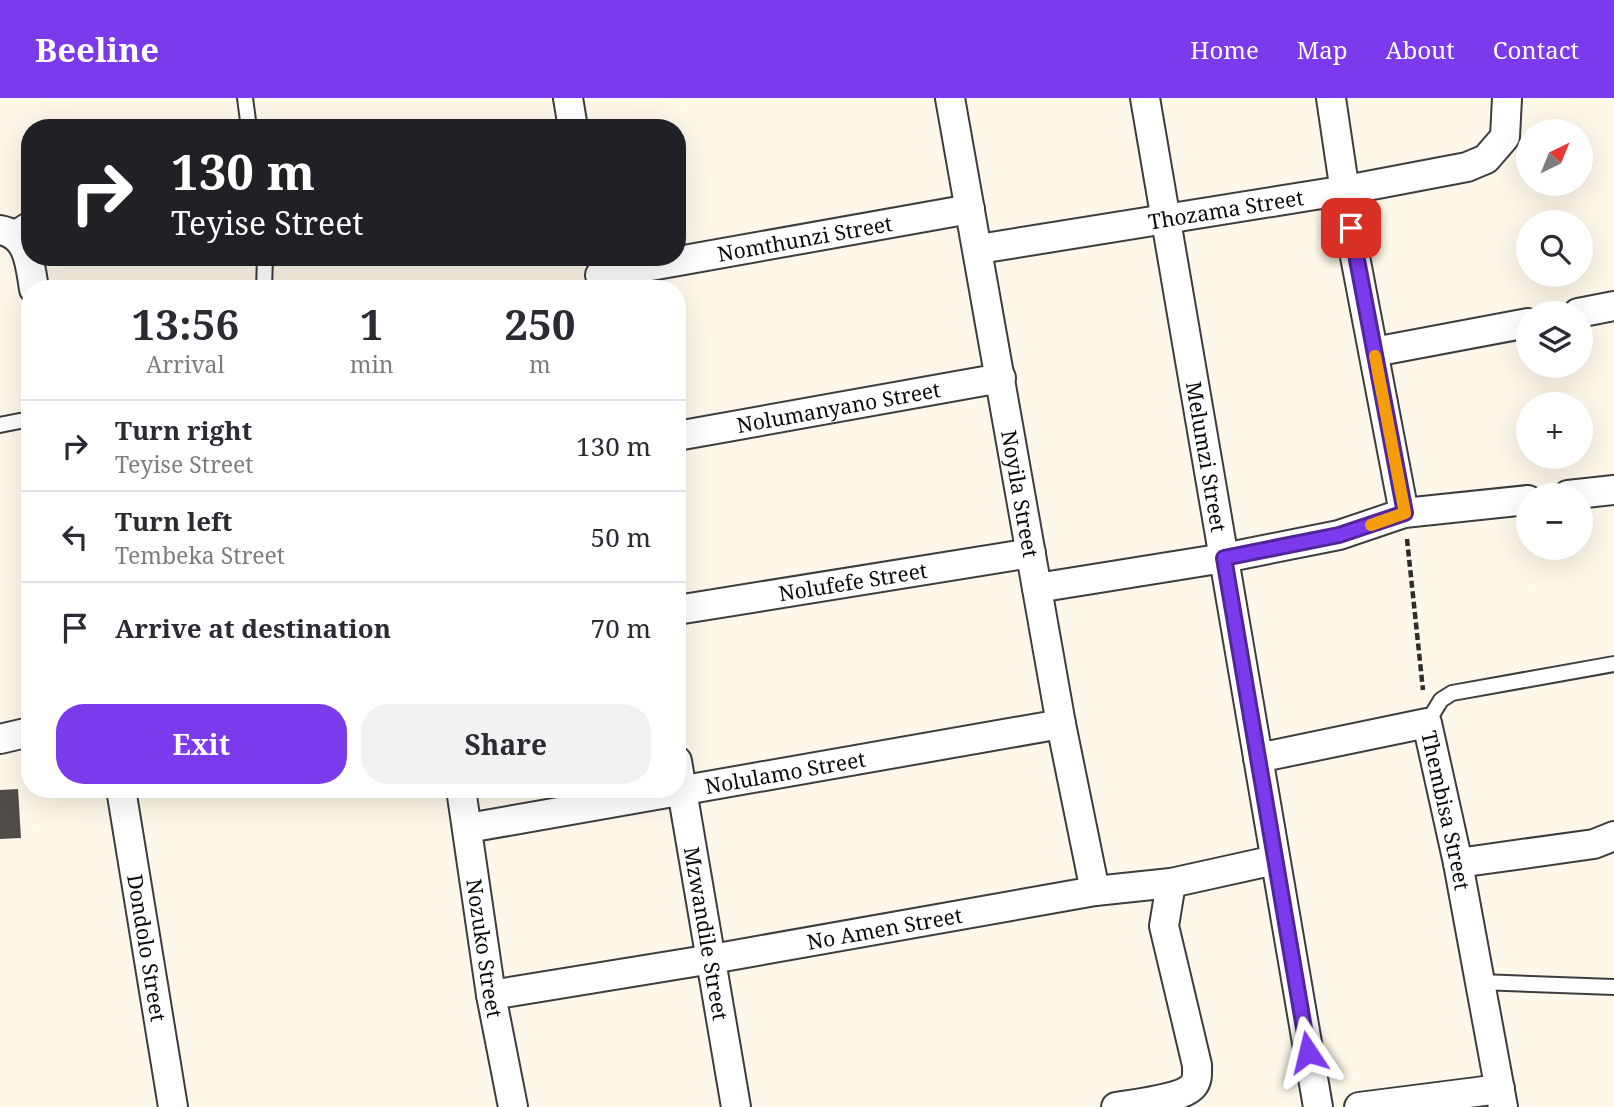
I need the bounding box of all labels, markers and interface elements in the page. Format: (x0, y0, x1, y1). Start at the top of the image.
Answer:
text: Beeline (35, 27, 159, 72)
text: Home (1190, 33, 1259, 66)
text: Map (1297, 33, 1348, 66)
text: About (1386, 33, 1455, 66)
text: Contact (1493, 33, 1579, 66)
north arrow (1516, 119, 1592, 196)
map controls (1516, 119, 1593, 560)
text: 130 m (171, 138, 315, 204)
icon: right (56, 147, 147, 238)
street label: Thozama Street (1146, 183, 1305, 236)
pin (1321, 198, 1381, 258)
text: Teyise Street (171, 201, 364, 244)
street label: Nomthunzi Street (715, 209, 894, 268)
icon: arrive (1332, 209, 1370, 247)
button: search (1516, 210, 1593, 287)
text: 13:56 (132, 295, 239, 352)
text: 1 (360, 295, 384, 352)
text: 250 (504, 295, 575, 352)
button: layers (1516, 301, 1593, 378)
text: Arrival (146, 348, 225, 380)
text: min (350, 348, 394, 380)
text: m (529, 348, 551, 380)
street label: Nolumanyano Street (734, 375, 942, 439)
street label: Melumzi Street (1180, 379, 1233, 534)
button: + (1516, 392, 1593, 469)
text: Turn right (115, 412, 252, 448)
icon: right (56, 427, 94, 465)
text: 130 m (576, 428, 651, 464)
street label: Noyila Street (995, 428, 1045, 560)
text: Teyise Street (115, 448, 253, 480)
button: − (1516, 483, 1593, 560)
text: Turn left (115, 503, 232, 539)
icon: left (56, 518, 94, 556)
text: 50 m (591, 519, 651, 555)
text: Tembeka Street (115, 539, 285, 571)
street label: Nolufefe Street (776, 556, 929, 607)
icon: arrive (56, 609, 94, 647)
text: Arrive at destination (115, 610, 391, 646)
text: 70 m (591, 610, 651, 646)
button: Exit (56, 704, 347, 784)
button: Share (361, 704, 651, 784)
street label: Thembisa Street (1415, 728, 1477, 892)
street label: Nolulamo Street (703, 745, 868, 800)
street label: Mzwandile Street (678, 845, 735, 1022)
street label: Dondolo Street (121, 872, 173, 1024)
street label: Nozuko Street (460, 877, 509, 1020)
street label: No Amen Street (805, 901, 964, 956)
position arrow (1271, 1015, 1345, 1089)

